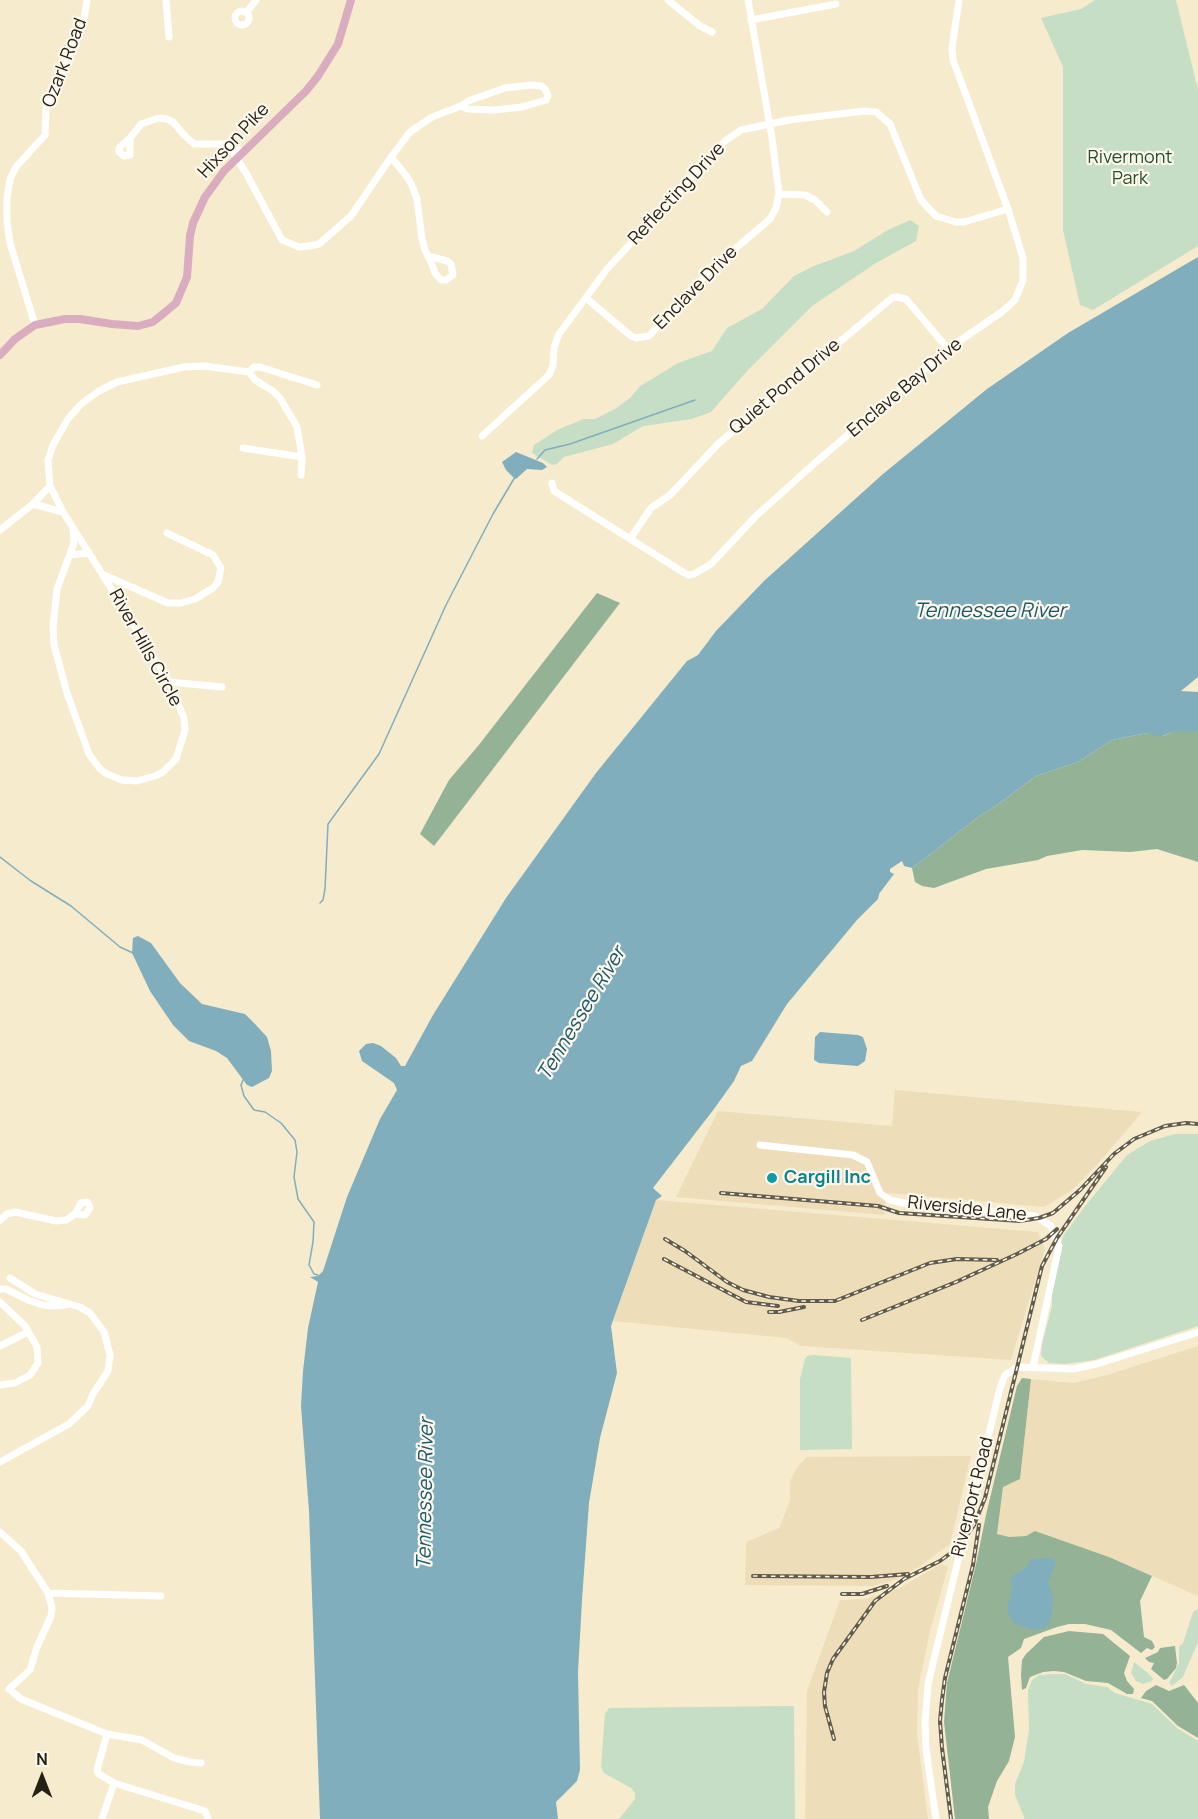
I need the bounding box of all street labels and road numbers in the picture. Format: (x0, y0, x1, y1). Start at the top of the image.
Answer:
street label: Ozark Road (38, 15, 92, 111)
street label: Hixson Pike (194, 99, 274, 183)
street label: Reflecting Drive (624, 138, 730, 250)
street label: Enclave Drive (650, 242, 742, 334)
street label: Quiet Pond Drive (725, 334, 845, 440)
street label: Enclave Bay Drive (843, 334, 967, 442)
street label: River Hills Circle (104, 586, 186, 710)
street label: Riverside Lane (906, 1192, 1028, 1226)
street label: Riverport Road (948, 1435, 998, 1559)

